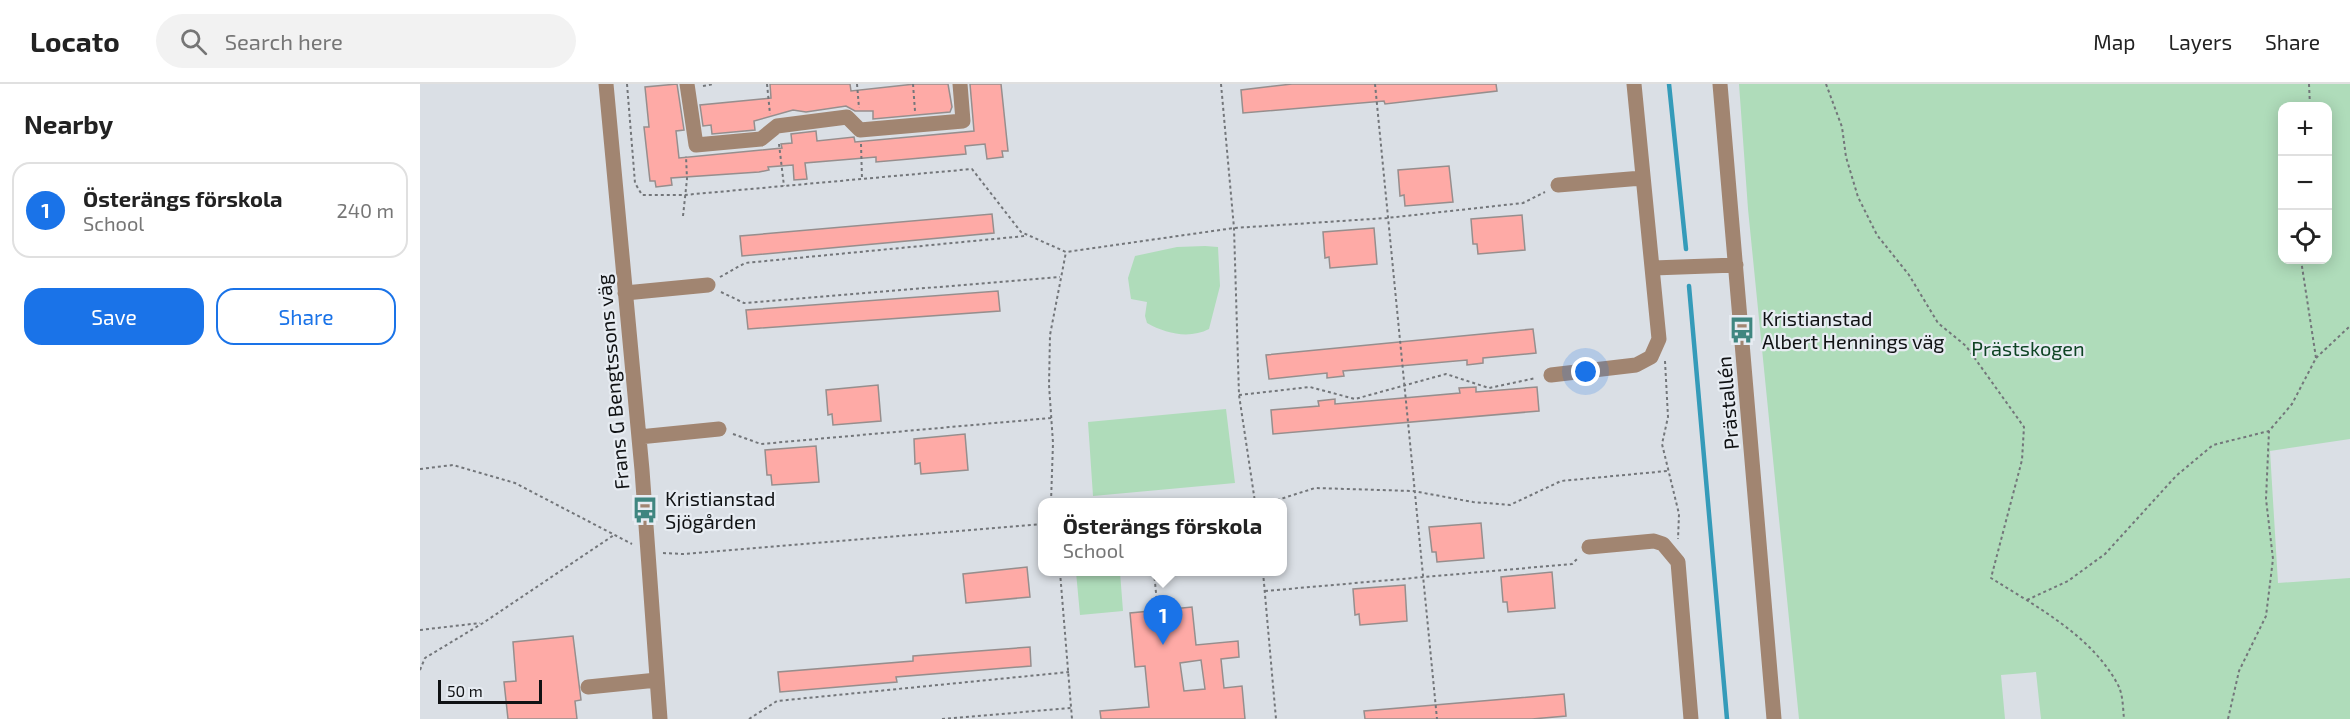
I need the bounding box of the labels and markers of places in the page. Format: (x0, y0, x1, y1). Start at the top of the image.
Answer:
place label: Kristianstad Albert Hennings väg (1762, 306, 1945, 353)
bus stop icon: Kristianstad Albert Hennings väg (1727, 315, 1757, 345)
place label: Kristianstad Sjögården (665, 486, 775, 533)
bus stop icon: Kristianstad Sjögården (630, 495, 660, 525)
pin: 1 (1144, 596, 1182, 645)

